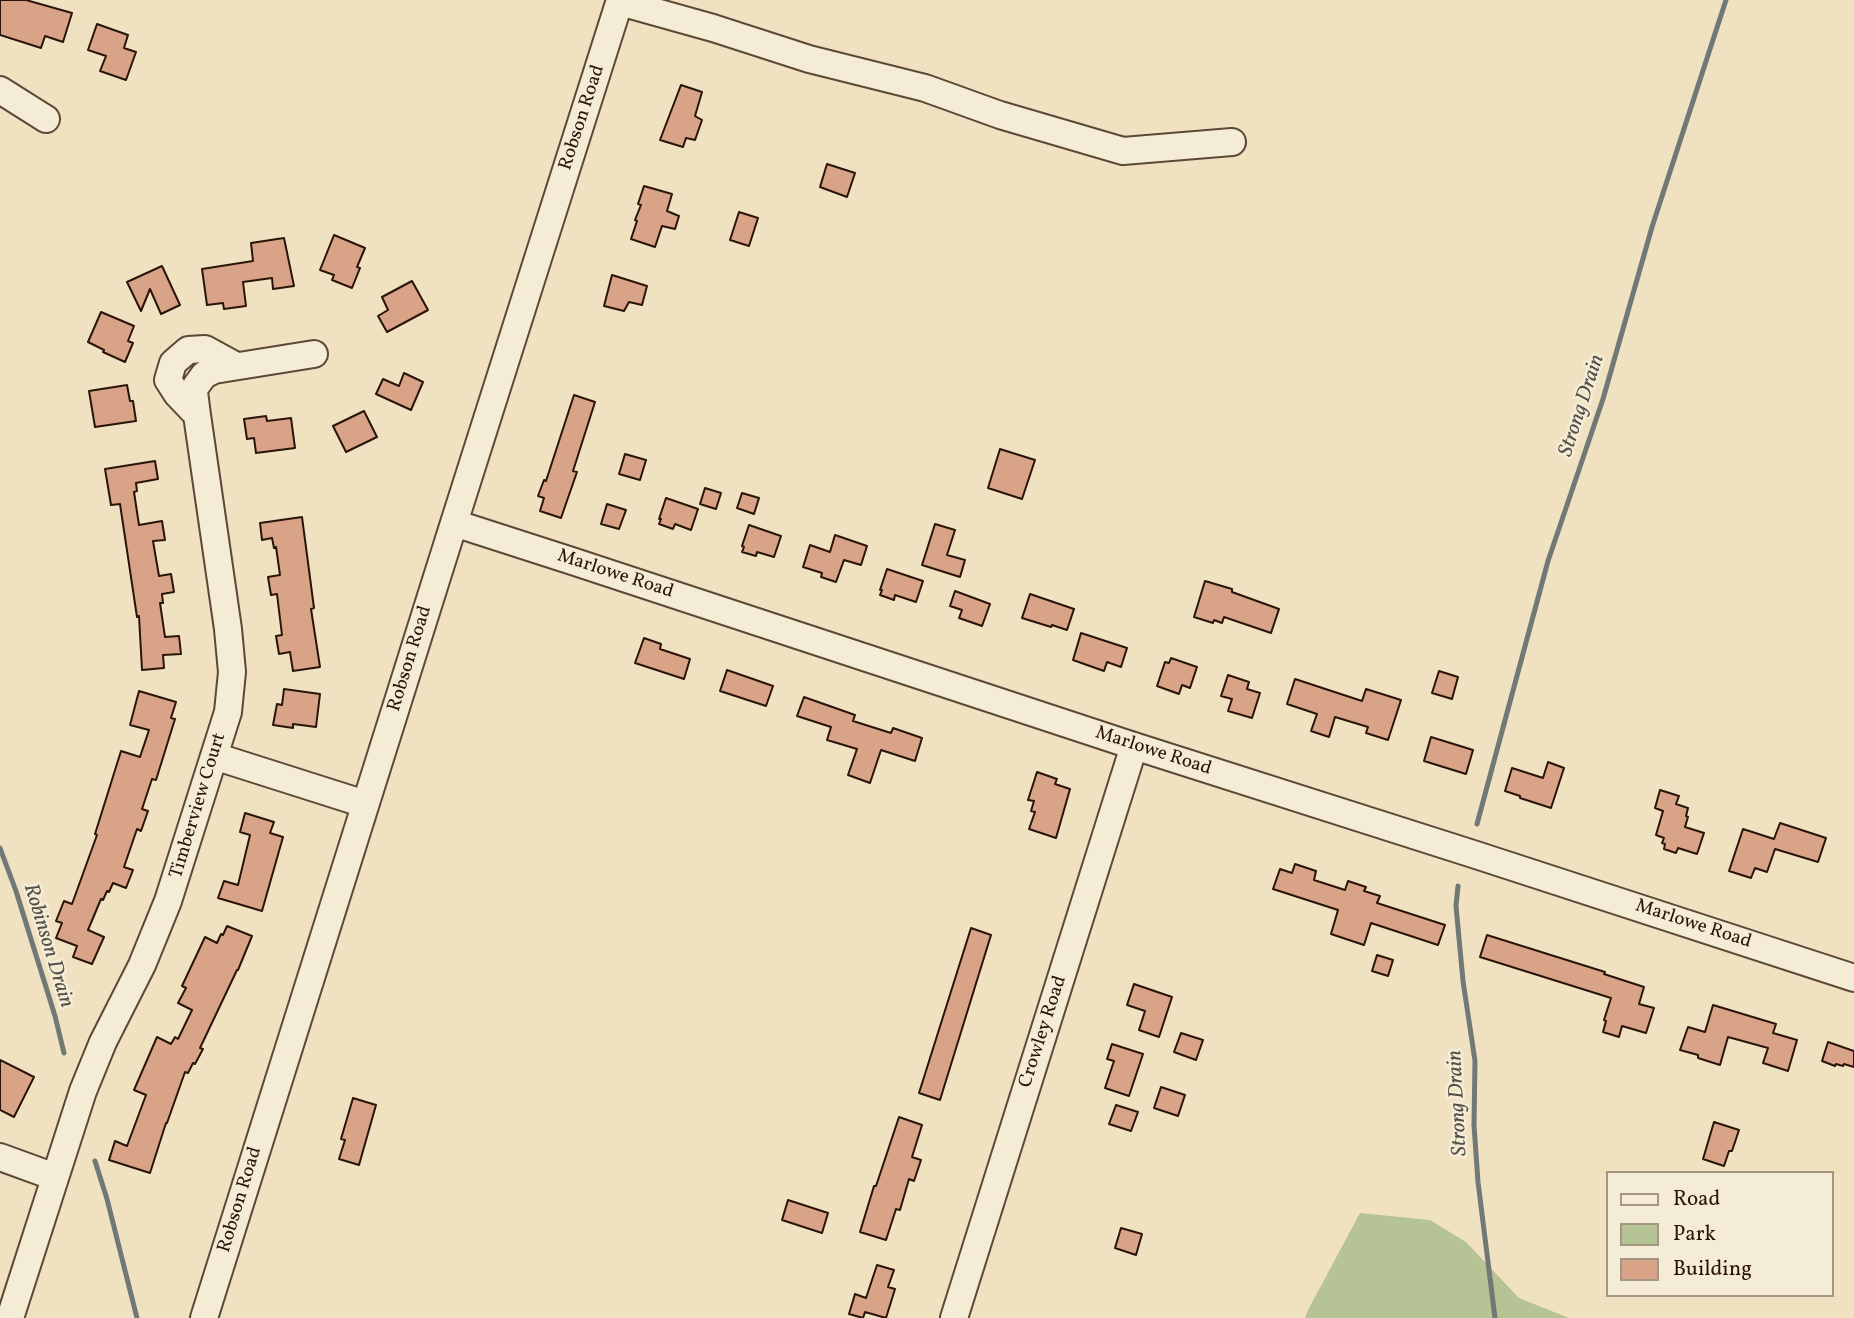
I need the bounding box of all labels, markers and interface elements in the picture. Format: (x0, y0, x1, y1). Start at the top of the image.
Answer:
street label: Robson Road (555, 63, 611, 173)
water label: Strong Drain (1555, 352, 1611, 460)
street label: Marlowe Road (554, 545, 676, 605)
street label: Robson Road (384, 603, 438, 715)
street label: Marlowe Road (1092, 722, 1214, 782)
street label: Timberview Court (166, 730, 232, 882)
water label: Robinson Drain (16, 881, 78, 1011)
street label: Marlowe Road (1632, 895, 1754, 955)
street label: Crowley Road (1015, 973, 1073, 1091)
water label: Strong Drain (1444, 1049, 1474, 1157)
street label: Robson Road (214, 1144, 268, 1256)
legend (1605, 1171, 1833, 1297)
text: Road (1673, 1185, 1720, 1214)
text: Park (1673, 1220, 1716, 1249)
text: Building (1673, 1255, 1752, 1284)

